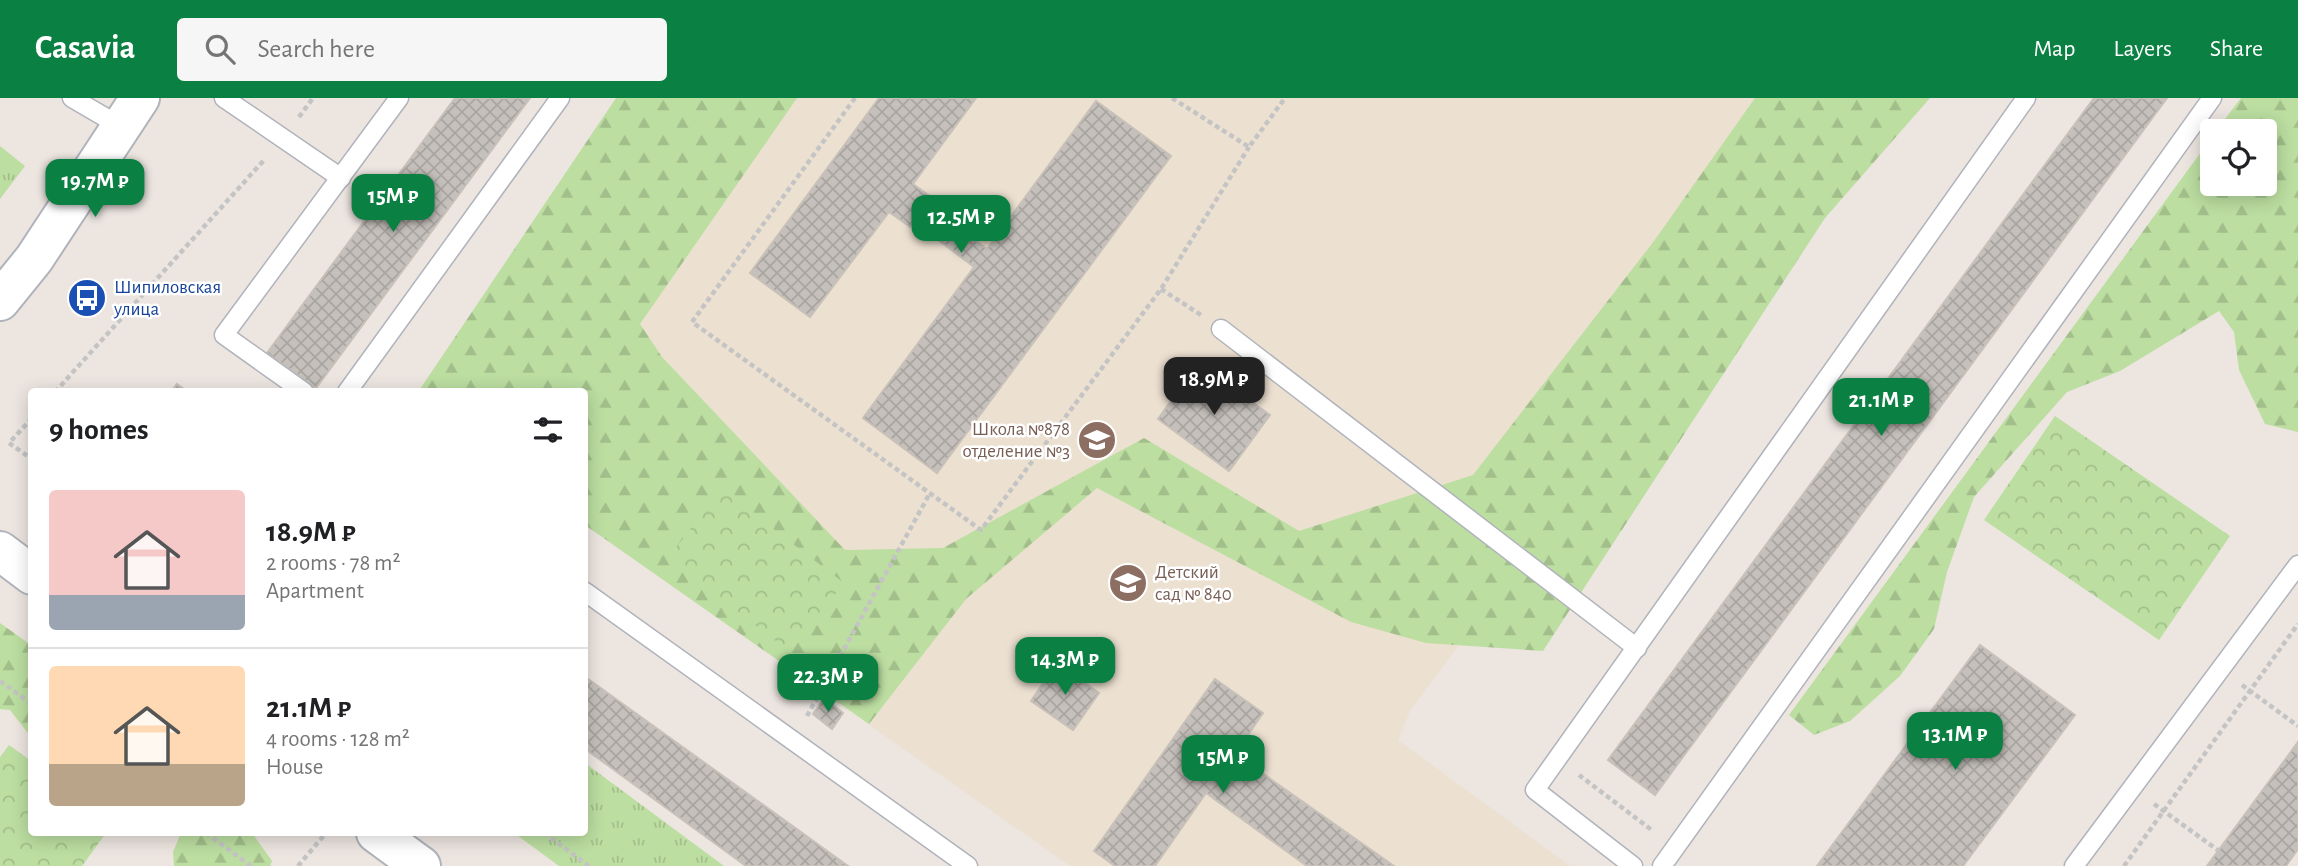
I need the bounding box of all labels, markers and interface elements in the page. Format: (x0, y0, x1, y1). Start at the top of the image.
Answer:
search box (177, 18, 667, 81)
icon: search (201, 30, 239, 68)
text: Casavia (35, 32, 135, 65)
text: Search here (257, 36, 375, 62)
text: Map (2033, 37, 2075, 61)
text: Layers (2113, 37, 2172, 61)
text: Share (2210, 37, 2263, 61)
map controls (2200, 119, 2277, 196)
button: locate (2200, 119, 2277, 196)
pin: 19.7M ₽ (30, 159, 160, 219)
text: 19.7M ₽ (61, 170, 129, 193)
pin: 15M ₽ (344, 174, 442, 234)
text: 15M ₽ (368, 185, 418, 208)
pin: 12.5M ₽ (896, 195, 1026, 255)
text: 12.5M ₽ (928, 206, 994, 229)
bus stop icon: Шипиловская улица (66, 277, 108, 319)
place label: Шипиловская улица (113, 278, 221, 319)
pin: 18.9M ₽ (1149, 358, 1279, 417)
text: 18.9M ₽ (1180, 368, 1248, 391)
pin: 21.1M ₽ (1816, 378, 1946, 438)
text: 21.1M ₽ (1848, 389, 1914, 412)
icon: filters (529, 411, 567, 449)
text: 9 homes (49, 415, 149, 445)
school or university icon: Школа №878 отделение №3 (1076, 419, 1118, 461)
place label: Школа №878 отделение №3 (962, 420, 1070, 461)
text: 18.9M ₽ (266, 517, 355, 547)
icon: home (105, 518, 189, 602)
text: 2 rooms · 78 m² (266, 552, 401, 575)
school or university icon: Детский сад № 840 (1107, 562, 1149, 604)
place label: Детский сад № 840 (1155, 563, 1232, 604)
text: Apartment (266, 580, 364, 603)
pin: 14.3M ₽ (1000, 638, 1130, 697)
text: 14.3M ₽ (1031, 648, 1099, 671)
pin: 22.3M ₽ (763, 654, 893, 714)
text: 22.3M ₽ (793, 665, 863, 688)
text: 21.1M ₽ (266, 693, 351, 723)
icon: home (105, 694, 189, 778)
pin: 13.1M ₽ (1890, 712, 2020, 772)
text: 13.1M ₽ (1923, 723, 1987, 746)
text: 4 rooms · 128 m² (266, 728, 410, 751)
pin: 15M ₽ (1174, 736, 1272, 795)
text: 15M ₽ (1198, 746, 1248, 769)
text: House (266, 756, 323, 779)

